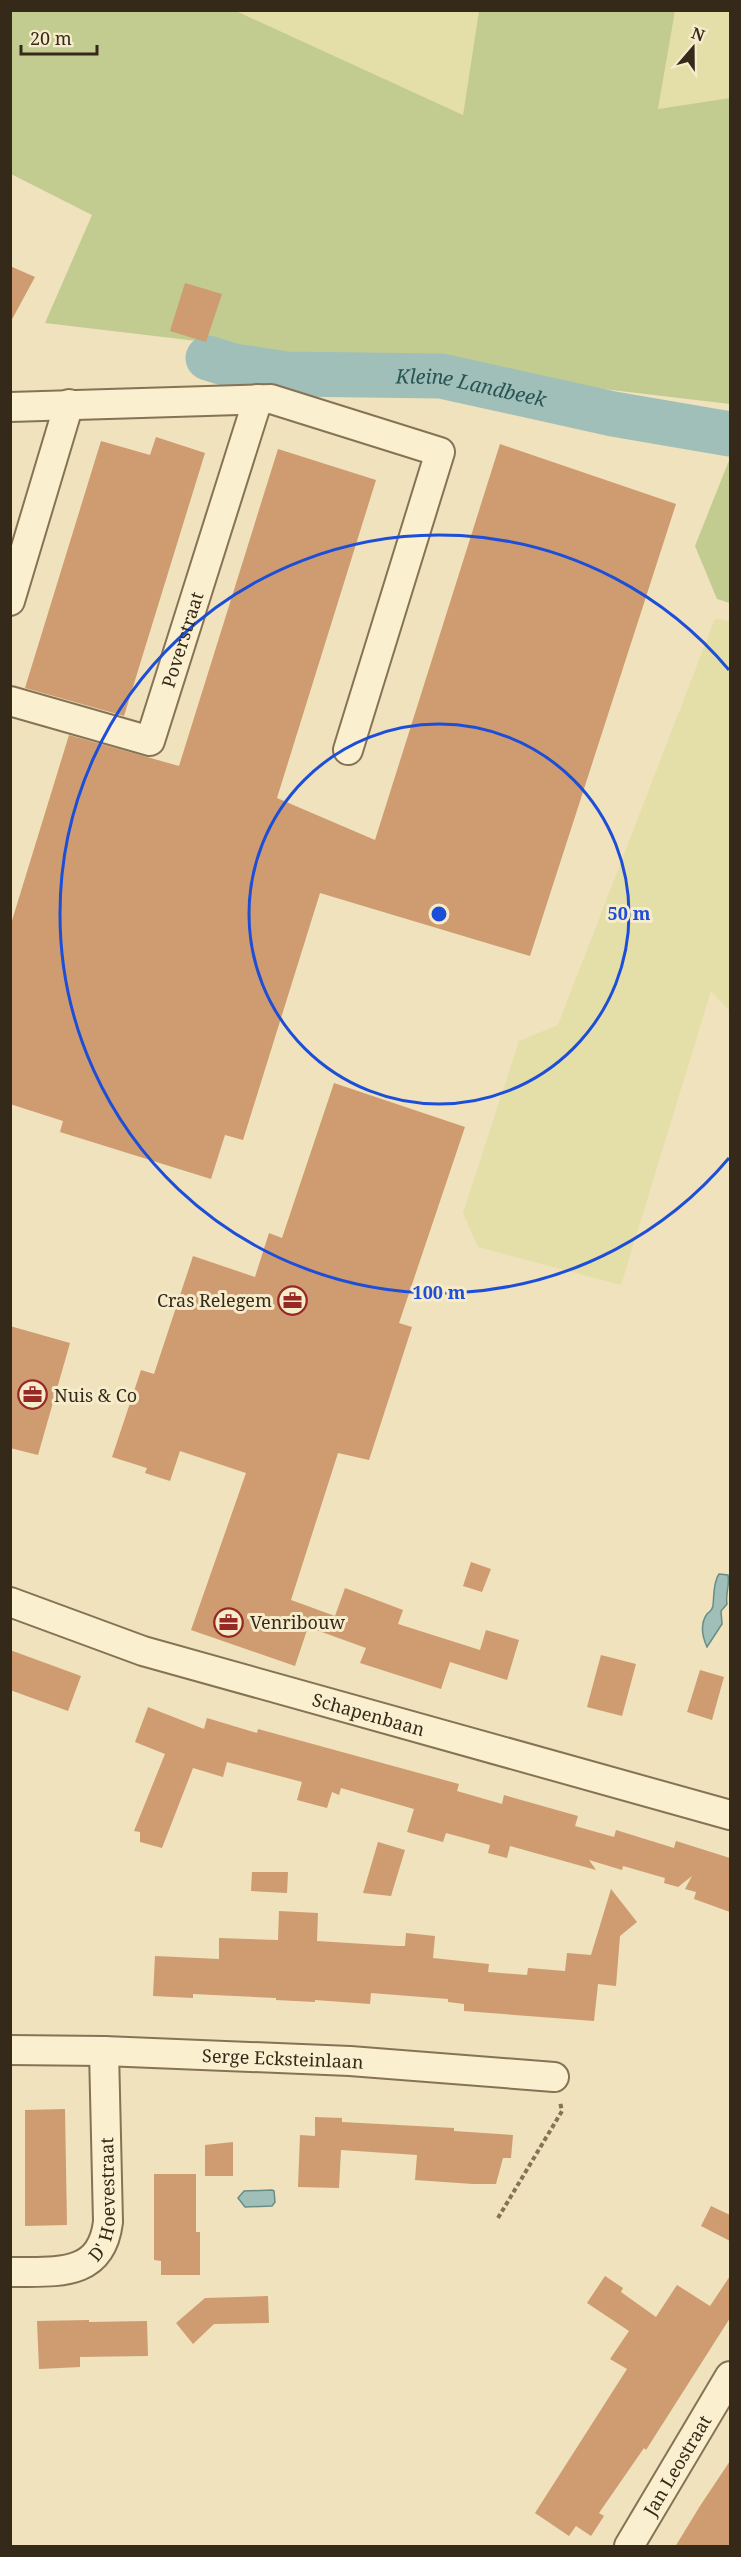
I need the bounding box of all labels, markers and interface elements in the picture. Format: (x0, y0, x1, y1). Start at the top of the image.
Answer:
scale bar (21, 18, 98, 56)
north arrow (663, 18, 723, 78)
text: N (688, 21, 708, 47)
text: 20 m (30, 26, 72, 50)
water label: Kleine Landbeek (394, 362, 550, 413)
street label: Poverstraat (156, 589, 208, 690)
text: 50 m (608, 901, 651, 925)
centre of rings (429, 904, 449, 924)
text: 100 m (413, 1280, 466, 1304)
office icon: Cras Relegem (277, 1284, 309, 1316)
place label: Cras Relegem (157, 1288, 272, 1312)
office icon: Nuis & Co (17, 1379, 49, 1411)
place label: Nuis & Co (54, 1383, 137, 1407)
office icon: Venribouw (213, 1606, 245, 1638)
place label: Venribouw (250, 1610, 345, 1634)
street label: Schapenbaan (310, 1687, 428, 1741)
street label: Serge Ecksteinlaan (202, 2043, 365, 2074)
street label: D' Hoevestraat (83, 2137, 120, 2266)
street label: Jan Leostraat (637, 2410, 716, 2521)

